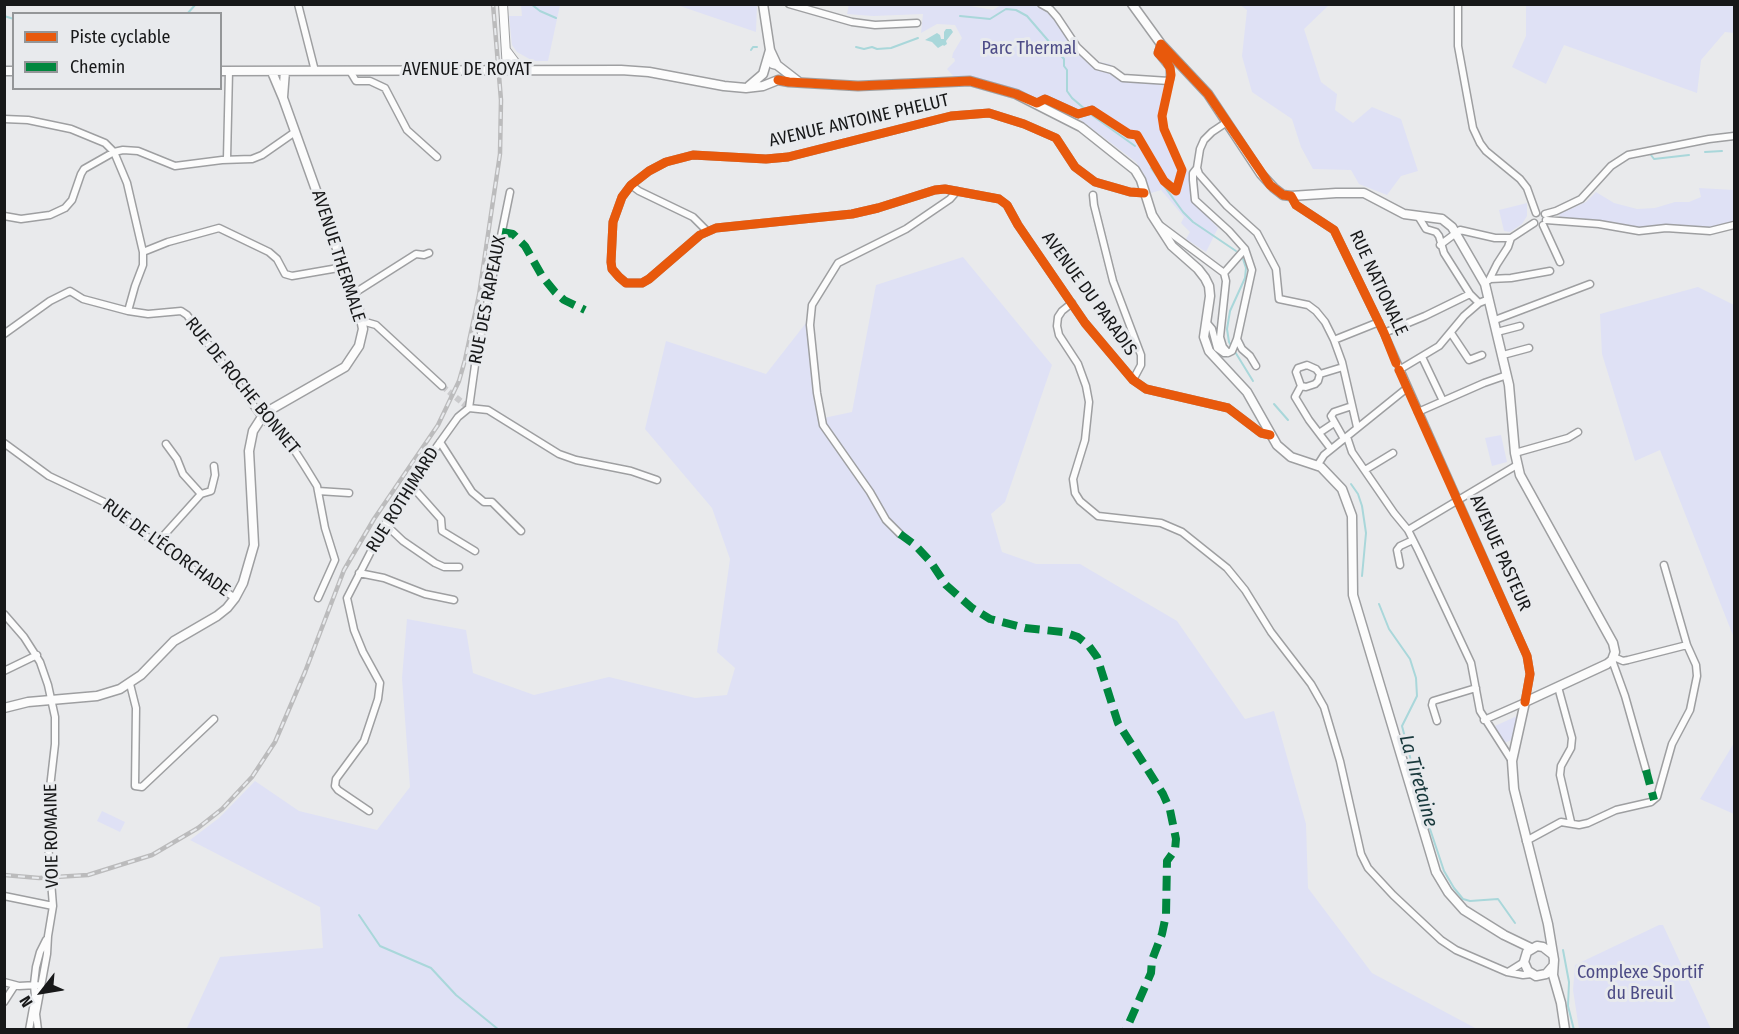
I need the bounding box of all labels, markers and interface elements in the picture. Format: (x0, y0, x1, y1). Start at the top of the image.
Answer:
legend (12, 12, 222, 90)
text: Piste cyclable (70, 26, 170, 48)
park label: Parc Thermal (981, 38, 1077, 60)
text: Chemin (70, 56, 125, 78)
street label: AVENUE DE ROYAT (402, 59, 532, 81)
street label: AVENUE ANTOINE PHELUT (767, 90, 951, 152)
street label: AVENUE THERMALE (307, 187, 369, 325)
street label: RUE NATIONALE (1344, 227, 1412, 339)
street label: AVENUE DU PARADIS (1037, 228, 1141, 360)
street label: RUE DES RAPEAUX (465, 234, 511, 366)
street label: RUE DE ROCHE BONNET (180, 313, 304, 459)
street label: RUE ROTHIMARD (362, 443, 444, 557)
street label: AVENUE PASTEUR (1465, 492, 1535, 614)
street label: RUE DE L'ÉCORCHADE (98, 495, 234, 601)
water label: La Tiretaine (1393, 732, 1443, 830)
street label: VOIE ROMAINE (40, 783, 64, 889)
north arrow (12, 962, 72, 1022)
park label: Complexe Sportif du Breuil (1577, 962, 1703, 1004)
text: N (16, 993, 37, 1011)

